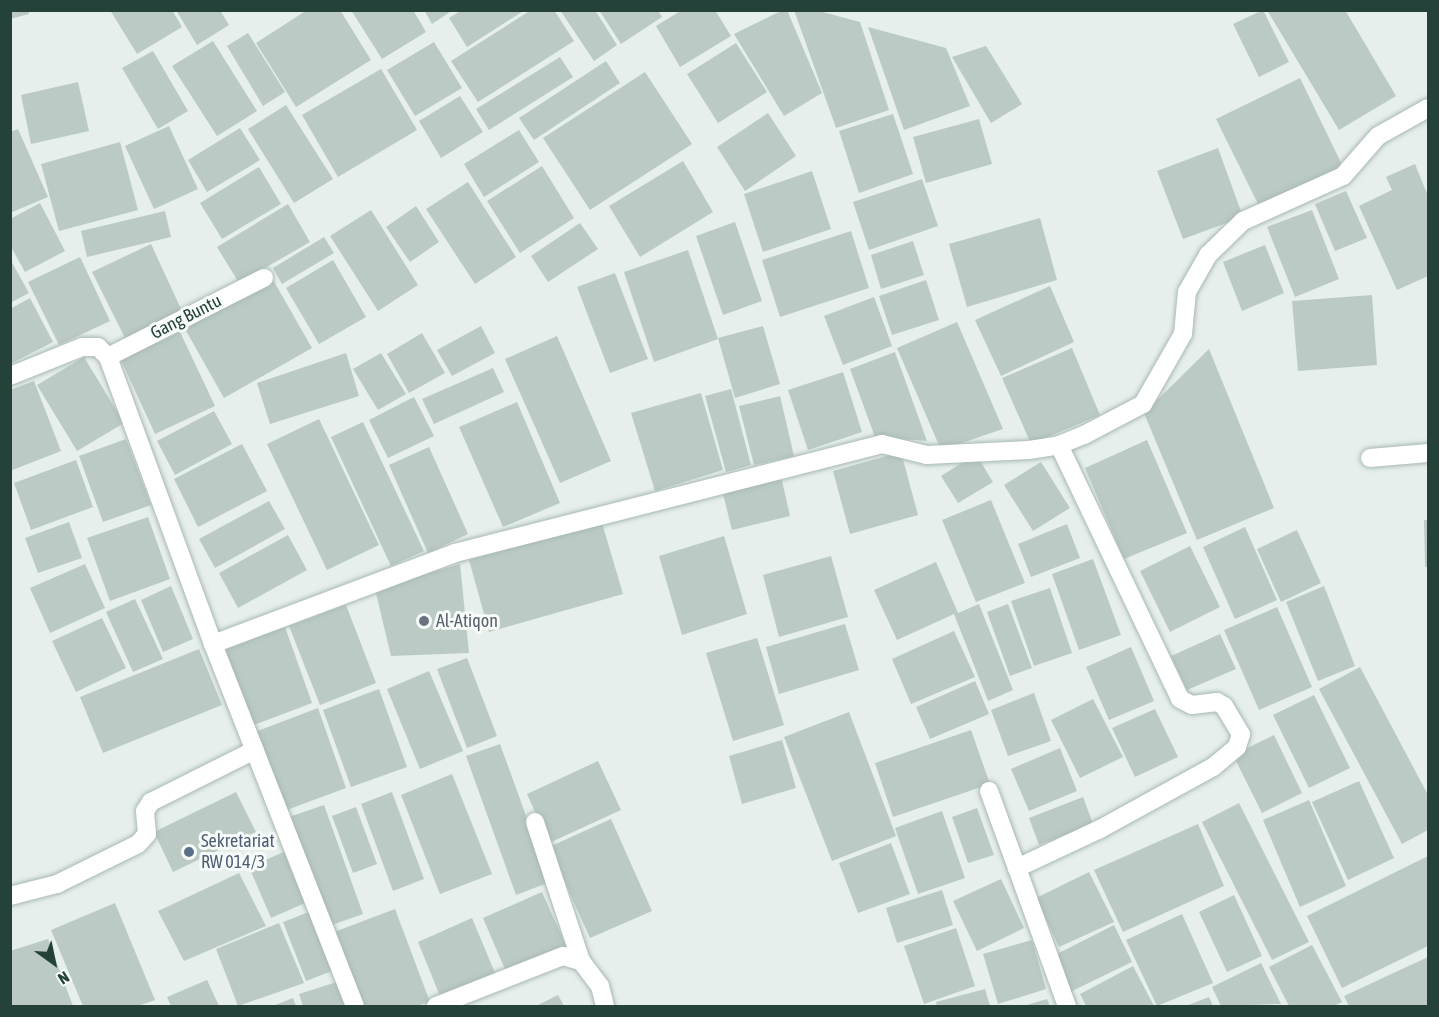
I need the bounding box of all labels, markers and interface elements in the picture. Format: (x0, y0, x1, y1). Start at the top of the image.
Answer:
street label: Gang Buntu (147, 290, 225, 344)
place label: Al-Atiqon (436, 610, 498, 632)
marker: Al-Atiqon (417, 614, 431, 628)
place label: Sekretariat RW 014/3 (201, 831, 275, 874)
marker: Sekretariat RW 014/3 (182, 845, 196, 859)
north arrow (24, 933, 84, 993)
text: N (55, 968, 73, 988)

